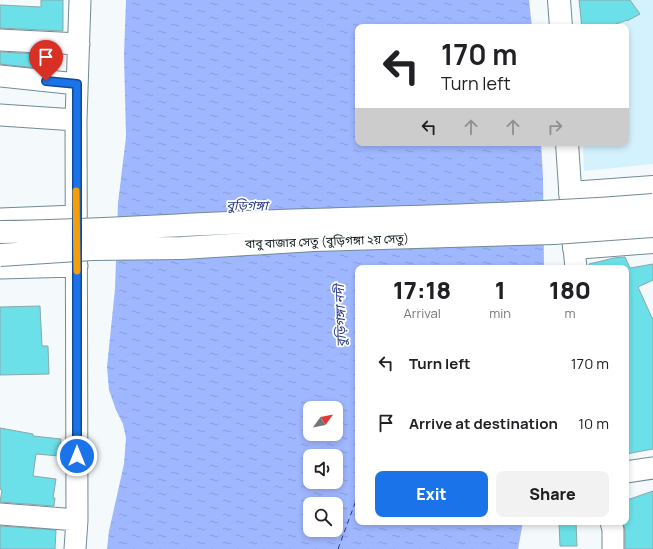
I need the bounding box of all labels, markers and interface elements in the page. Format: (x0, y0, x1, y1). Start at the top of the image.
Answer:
text: 170 m (441, 35, 517, 73)
pin (29, 40, 63, 81)
icon: left (375, 40, 427, 92)
icon: arrive (35, 46, 57, 68)
text: Turn left (441, 71, 511, 95)
icon: left (418, 116, 440, 138)
icon: ahead (460, 116, 482, 138)
icon: ahead (502, 116, 524, 138)
icon: right (544, 116, 566, 138)
water label: বুড়িগঙ্গা (226, 196, 270, 214)
street label: বাবু বাজার সেতু (বুড়িগঙ্গা ২য় সেতু) (244, 230, 409, 253)
text: 17:18 (393, 273, 451, 306)
text: 1 (495, 273, 506, 306)
text: 180 (549, 273, 591, 306)
water label: বুড়িগঙ্গা নদী (330, 282, 350, 347)
text: Arrival (404, 304, 441, 322)
text: min (489, 304, 511, 322)
text: m (564, 304, 576, 322)
icon: left (375, 352, 397, 374)
text: Turn left (409, 353, 471, 374)
text: 170 m (571, 353, 609, 374)
north arrow (303, 401, 343, 441)
map controls (303, 401, 343, 537)
icon: arrive (375, 412, 397, 434)
text: Arrive at destination (409, 413, 558, 434)
text: 10 m (578, 413, 609, 434)
position arrow (56, 435, 98, 477)
button: sound (303, 449, 343, 489)
button: Exit (375, 471, 488, 517)
button: Share (496, 471, 609, 517)
button: search (303, 497, 343, 537)

